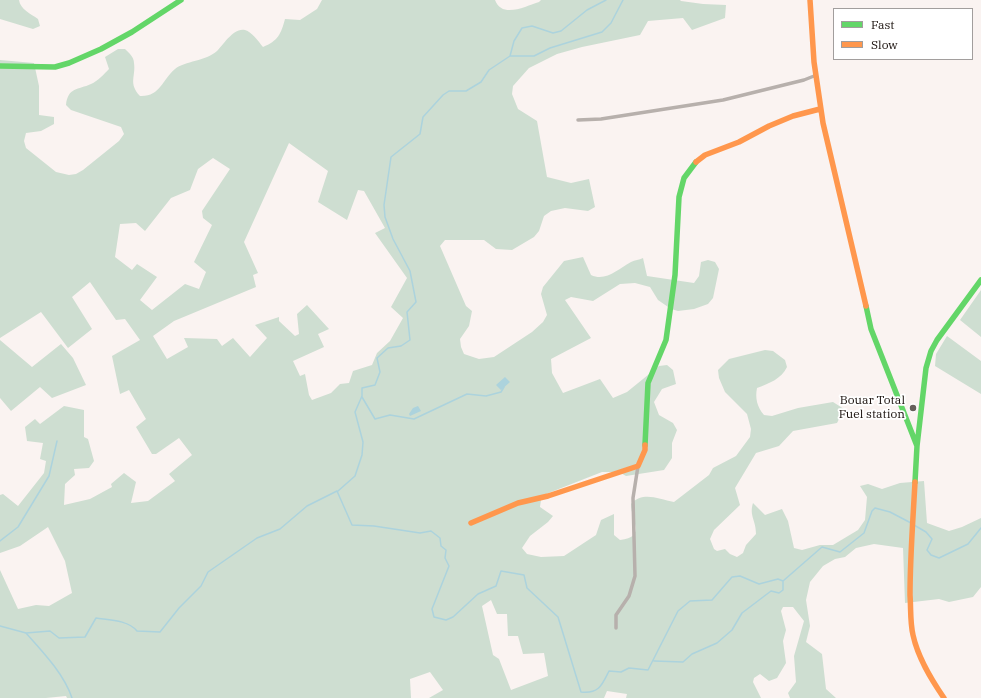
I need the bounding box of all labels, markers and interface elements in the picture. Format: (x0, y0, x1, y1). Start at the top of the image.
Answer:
legend (833, 8, 973, 60)
text: Fast (871, 17, 895, 32)
text: Slow (871, 37, 898, 52)
place label: Bouar Total Fuel station (839, 394, 905, 422)
marker: Bouar Total Fuel station (908, 403, 918, 413)

